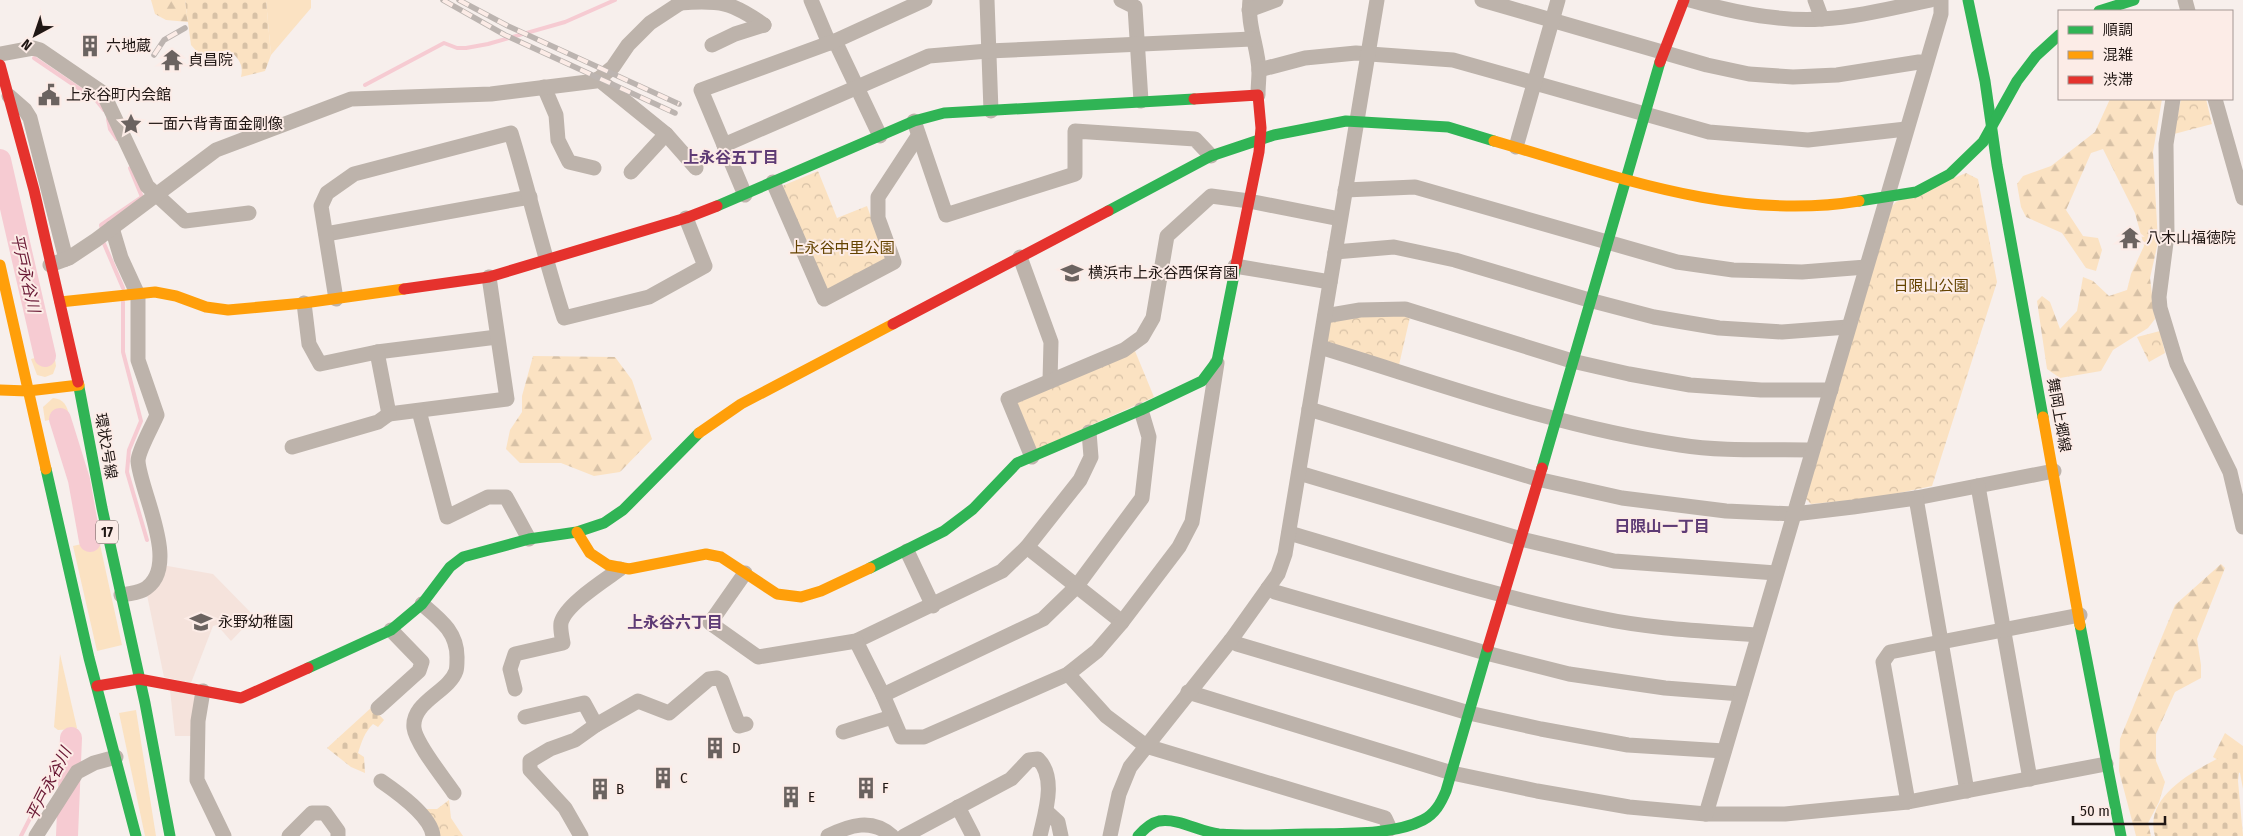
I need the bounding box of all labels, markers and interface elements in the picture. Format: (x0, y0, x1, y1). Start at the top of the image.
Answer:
north arrow (10, 10, 60, 60)
legend (2058, 10, 2233, 100)
text: 順調 (2103, 21, 2133, 39)
building icon: 六地蔵 (77, 33, 103, 59)
text: N (18, 35, 36, 54)
place label: 六地蔵 (106, 37, 151, 55)
text: 混雑 (2103, 46, 2133, 64)
temple icon: 貞昌院 (159, 47, 185, 73)
place label: 貞昌院 (188, 51, 233, 69)
text: 渋滞 (2103, 71, 2133, 89)
public building icon: 上永谷町内会館 (36, 82, 62, 108)
place label: 上永谷町内会館 (66, 86, 171, 104)
place icon: 一面六背青面金剛像 (118, 111, 144, 137)
place label: 一面六背青面金剛像 (148, 115, 283, 133)
district label: 上永谷五丁目 (683, 148, 779, 167)
temple icon: 八木山福徳院 (2117, 225, 2143, 251)
place label: 八木山福徳院 (2146, 229, 2236, 247)
water label: 平戸永谷川 (7, 232, 44, 316)
park label: 上永谷中里公園 (789, 239, 895, 257)
school or university icon: 横浜市上永谷西保育園 (1059, 260, 1085, 286)
place label: 横浜市上永谷西保育園 (1088, 264, 1238, 282)
park label: 日限山公園 (1893, 277, 1969, 295)
street label: 舞岡上郷線 (2044, 376, 2074, 454)
street label: 環状2号線 (91, 412, 121, 480)
district label: 日限山一丁目 (1614, 517, 1710, 536)
road number: 17 (96, 520, 118, 544)
school or university icon: 永野幼稚園 (188, 609, 214, 635)
place label: 永野幼稚園 (218, 613, 293, 631)
district label: 上永谷六丁目 (627, 613, 723, 632)
building icon: D (702, 735, 728, 761)
place label: D (732, 739, 741, 757)
water label: 平戸永谷川 (22, 742, 76, 824)
building icon: C (650, 765, 676, 791)
place label: C (680, 769, 688, 787)
building icon: F (853, 775, 879, 801)
building icon: B (587, 776, 613, 802)
place label: F (882, 779, 889, 797)
place label: B (616, 780, 624, 798)
building icon: E (778, 784, 804, 810)
place label: E (808, 788, 815, 806)
scale bar (2073, 794, 2166, 826)
text: 50 m (2080, 802, 2110, 820)

